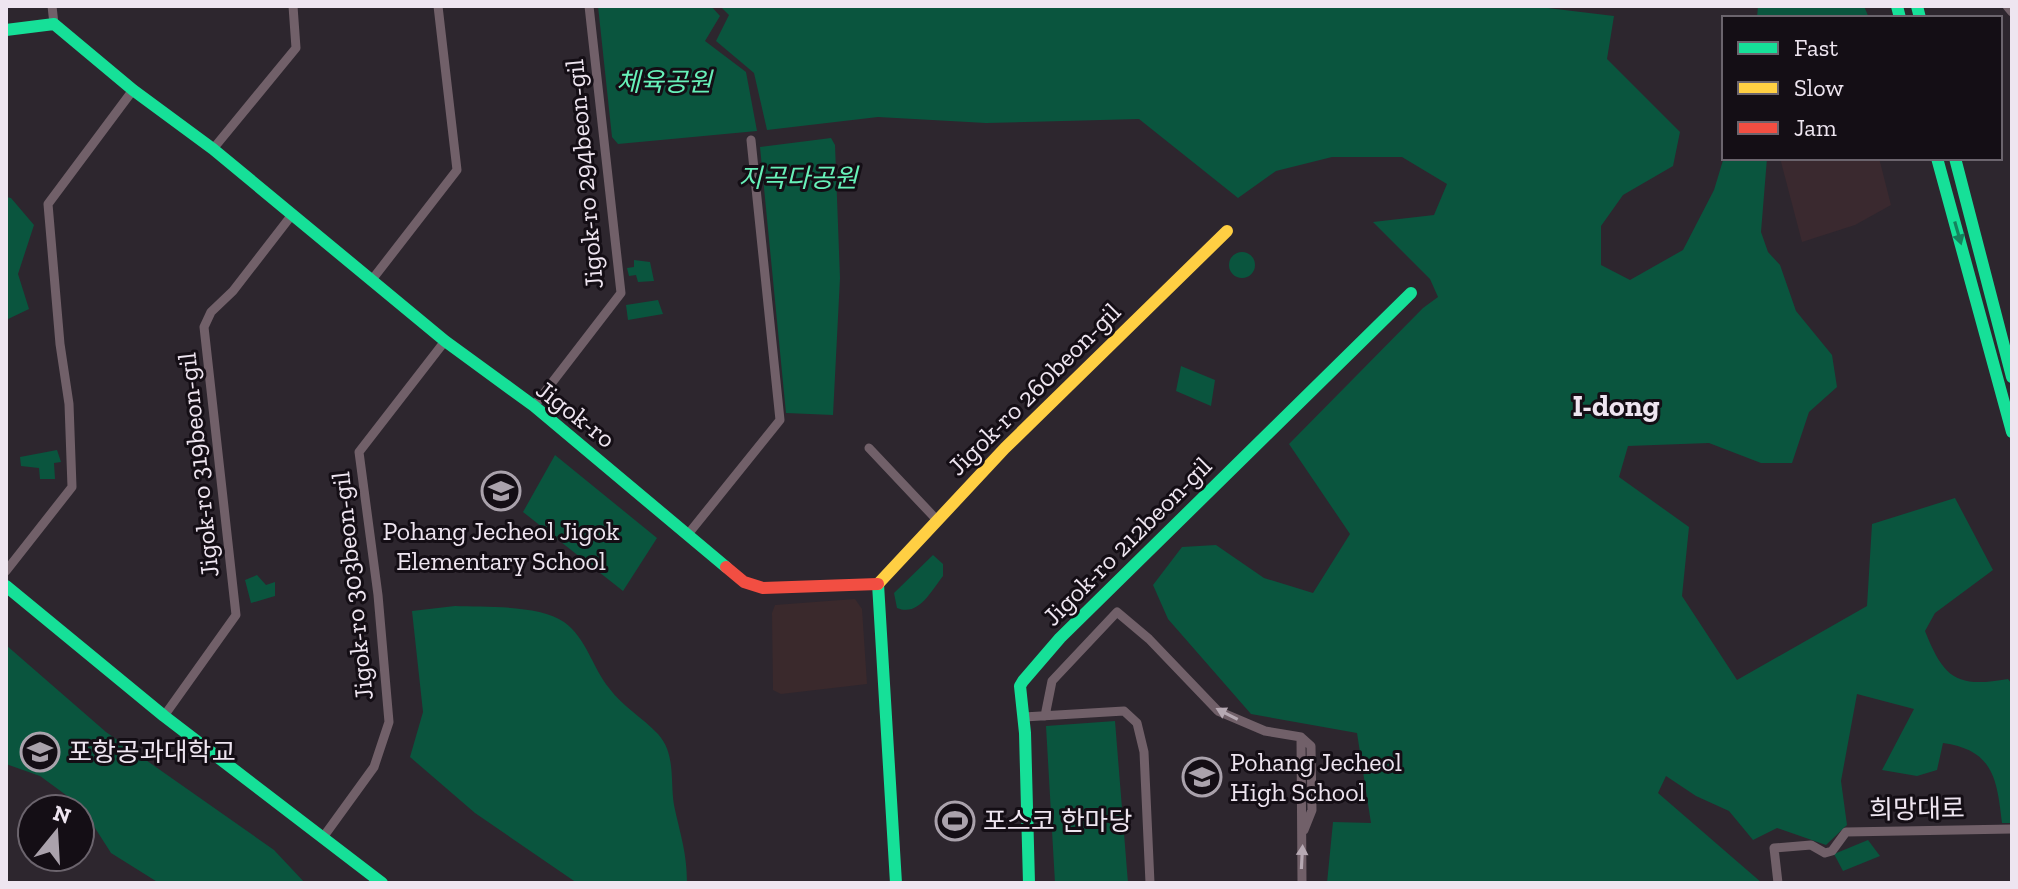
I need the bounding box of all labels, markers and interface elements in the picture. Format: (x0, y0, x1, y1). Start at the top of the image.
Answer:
legend (1722, 16, 2002, 160)
text: Fast (1794, 33, 1838, 62)
street label: Jigok-ro 294beon-gil (558, 58, 610, 290)
park label: 체육공원 (616, 66, 714, 98)
text: Slow (1794, 73, 1844, 102)
text: Jam (1794, 113, 1837, 142)
park label: 지곡다공원 (738, 162, 860, 194)
one-way arrow (1952, 222, 1965, 246)
street label: Jigok-ro 260beon-gil (941, 296, 1127, 482)
street label: Jigok-ro 319beon-gil (170, 351, 226, 579)
street label: Jigok-ro (530, 373, 622, 455)
district label: I-dong (1572, 388, 1660, 424)
street label: Jigok-ro 212beon-gil (1036, 450, 1218, 632)
street label: Jigok-ro 303beon-gil (324, 470, 380, 702)
school or university icon: Pohang Jecheol Jigok Elementary School (480, 470, 522, 512)
place label: Pohang Jecheol Jigok Elementary School (382, 515, 620, 577)
one-way arrow (1216, 707, 1239, 721)
school or university icon: 포항공과대학교 (19, 731, 61, 773)
place label: 포항공과대학교 (68, 736, 235, 768)
place label: Pohang Jecheol High School (1230, 746, 1402, 808)
school or university icon: Pohang Jecheol High School (1181, 756, 1223, 798)
street label: 희망대로 (1869, 792, 1965, 826)
north arrow (16, 793, 96, 873)
text: N (50, 799, 74, 830)
sports icon: 포스코 한마당 (934, 800, 976, 842)
place label: 포스코 한마당 (983, 805, 1132, 837)
one-way arrow (1296, 843, 1309, 869)

